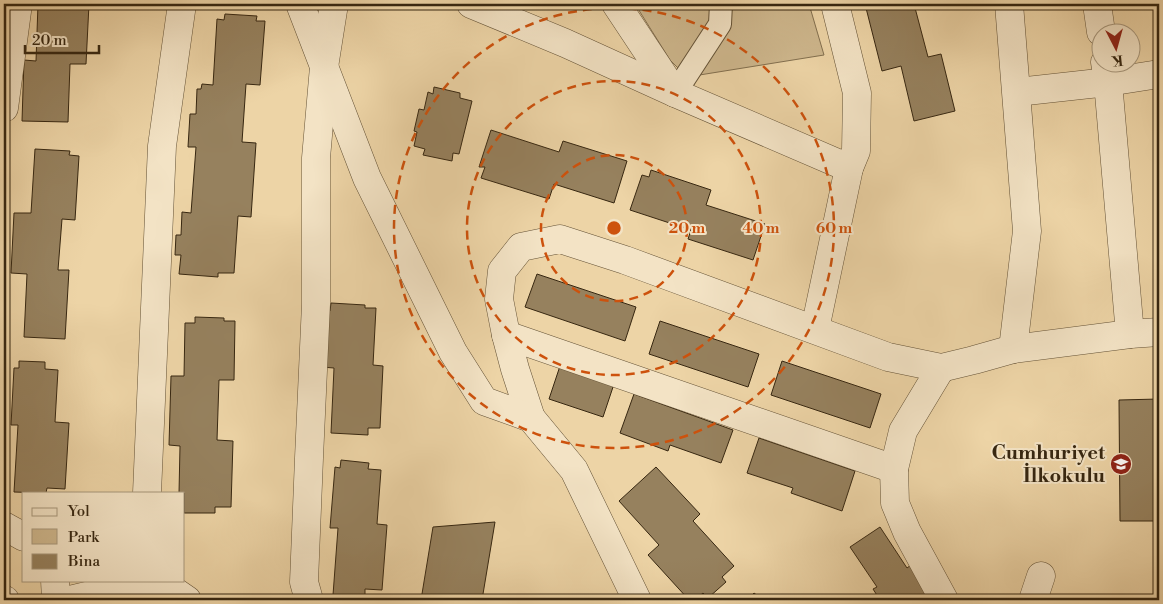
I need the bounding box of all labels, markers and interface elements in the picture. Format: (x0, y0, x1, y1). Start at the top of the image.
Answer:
scale bar (25, 22, 99, 54)
north arrow (1090, 22, 1140, 72)
text: 20 m (32, 31, 67, 50)
text: K (1110, 50, 1124, 70)
centre of rings (605, 219, 623, 237)
text: 20 m (669, 219, 706, 238)
text: 40 m (742, 219, 780, 238)
text: 60 m (816, 219, 853, 238)
place label: Cumhuriyet İlkokulu (991, 441, 1106, 489)
school or university icon: Cumhuriyet İlkokulu (1109, 452, 1133, 476)
legend (22, 492, 185, 582)
text: Yol (67, 502, 90, 521)
text: Park (68, 528, 100, 547)
text: Bina (67, 552, 100, 571)

